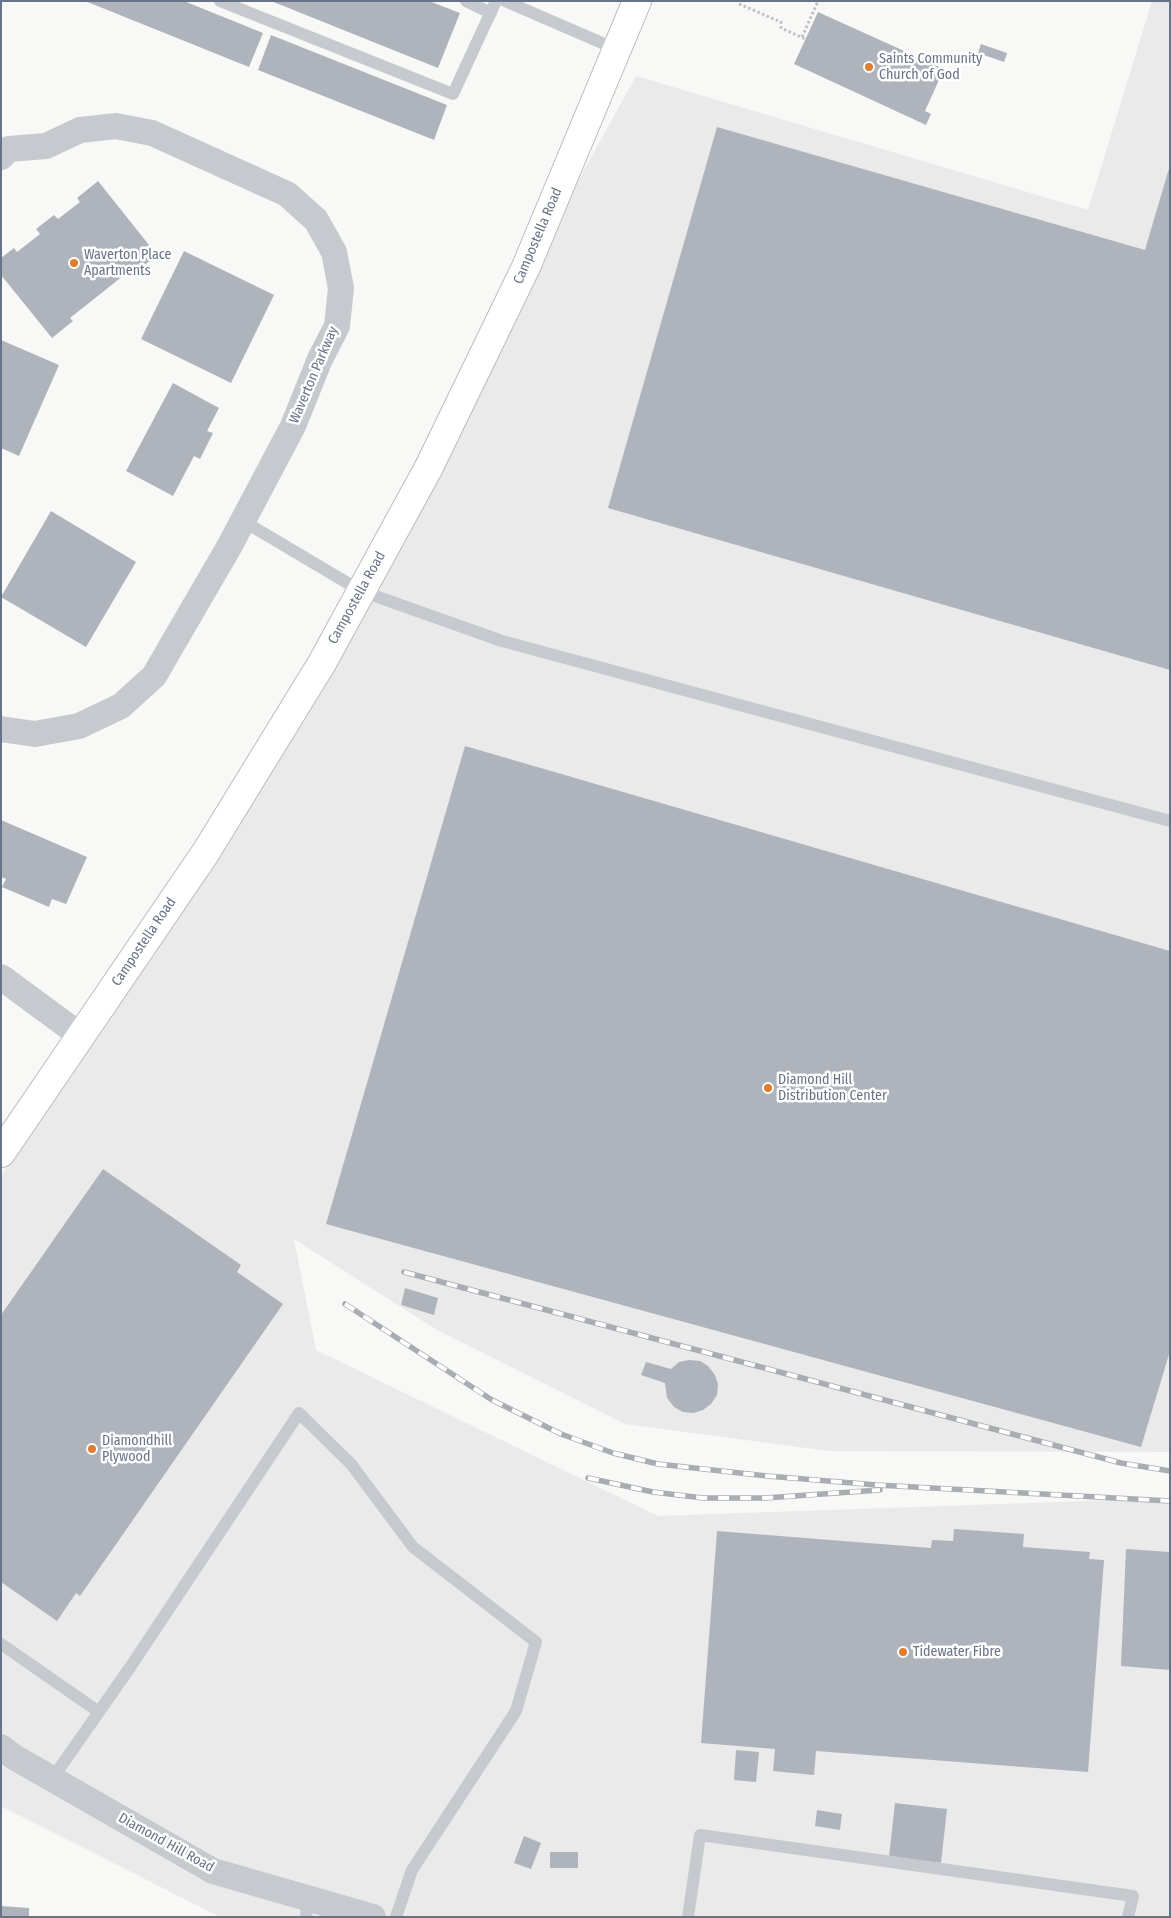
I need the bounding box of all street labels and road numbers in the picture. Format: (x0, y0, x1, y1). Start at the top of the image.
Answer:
street label: Campostella Road (510, 185, 566, 287)
street label: Waverton Parkway (286, 324, 342, 426)
street label: Campostella Road (325, 549, 389, 647)
street label: Campostella Road (108, 895, 180, 989)
street label: Diamond Hill Road (115, 1810, 217, 1876)

